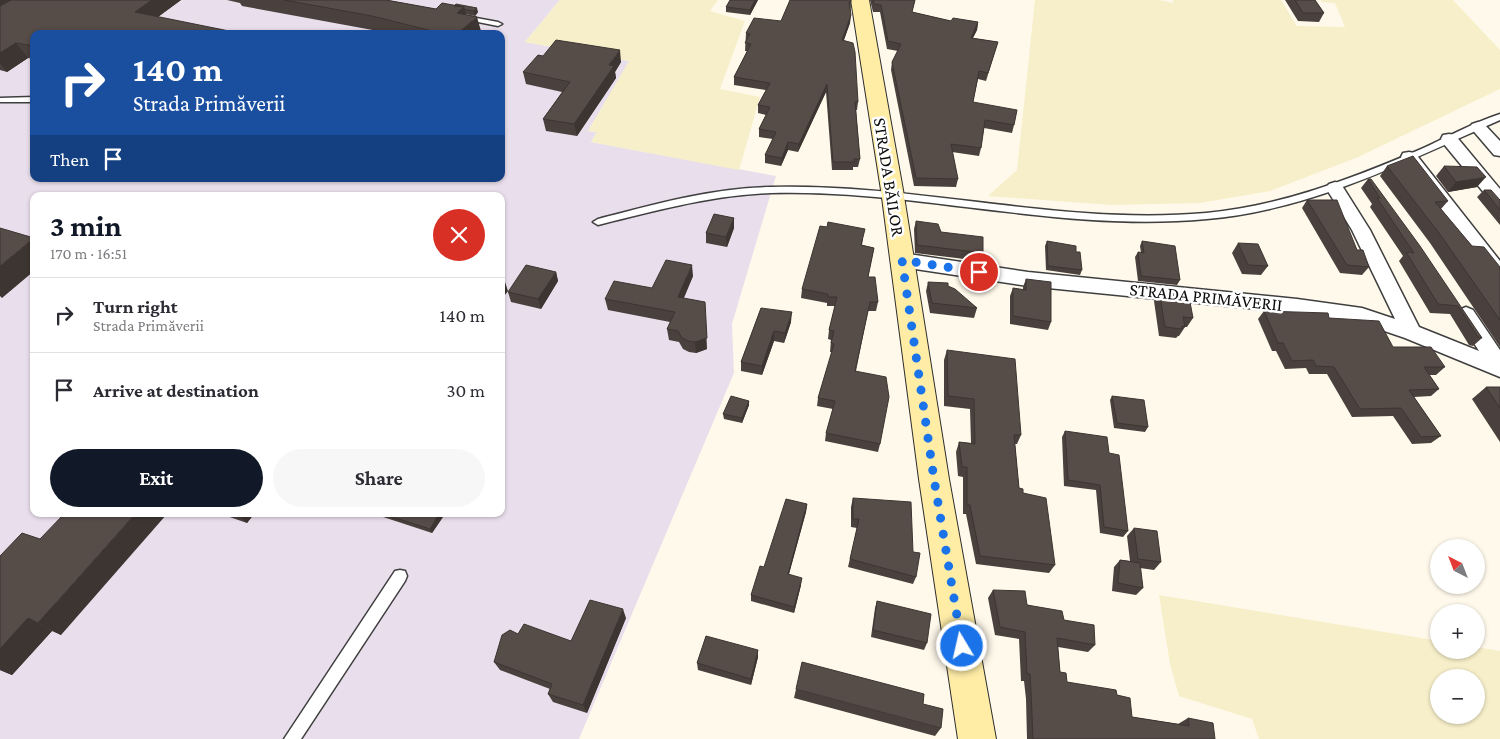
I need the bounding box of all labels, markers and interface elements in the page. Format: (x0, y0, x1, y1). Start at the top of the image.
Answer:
icon: right (50, 50, 115, 115)
text: 140 m (133, 50, 223, 89)
text: Strada Primăverii (133, 91, 285, 116)
street label: STRADA BĂILOR (870, 116, 908, 239)
icon: arrive (99, 145, 127, 173)
text: Then (50, 149, 89, 170)
text: 3 min (50, 209, 122, 242)
button: close (433, 209, 485, 261)
text: 170 m · 16:51 (50, 245, 127, 262)
pin (958, 251, 1000, 293)
icon: arrive (965, 258, 993, 286)
street label: STRADA PRIMĂVERII (1129, 279, 1283, 315)
text: Turn right (93, 296, 178, 317)
icon: right (50, 301, 78, 329)
text: 140 m (439, 305, 485, 326)
text: Strada Primăverii (93, 317, 204, 334)
icon: arrive (50, 376, 78, 404)
text: Arrive at destination (93, 380, 259, 401)
text: 30 m (446, 380, 485, 401)
button: Exit (50, 449, 263, 507)
button: Share (273, 449, 485, 507)
north arrow (1430, 539, 1485, 594)
map controls (1430, 539, 1485, 724)
button: + (1430, 604, 1485, 659)
position arrow (935, 619, 987, 671)
button: − (1430, 669, 1485, 724)

